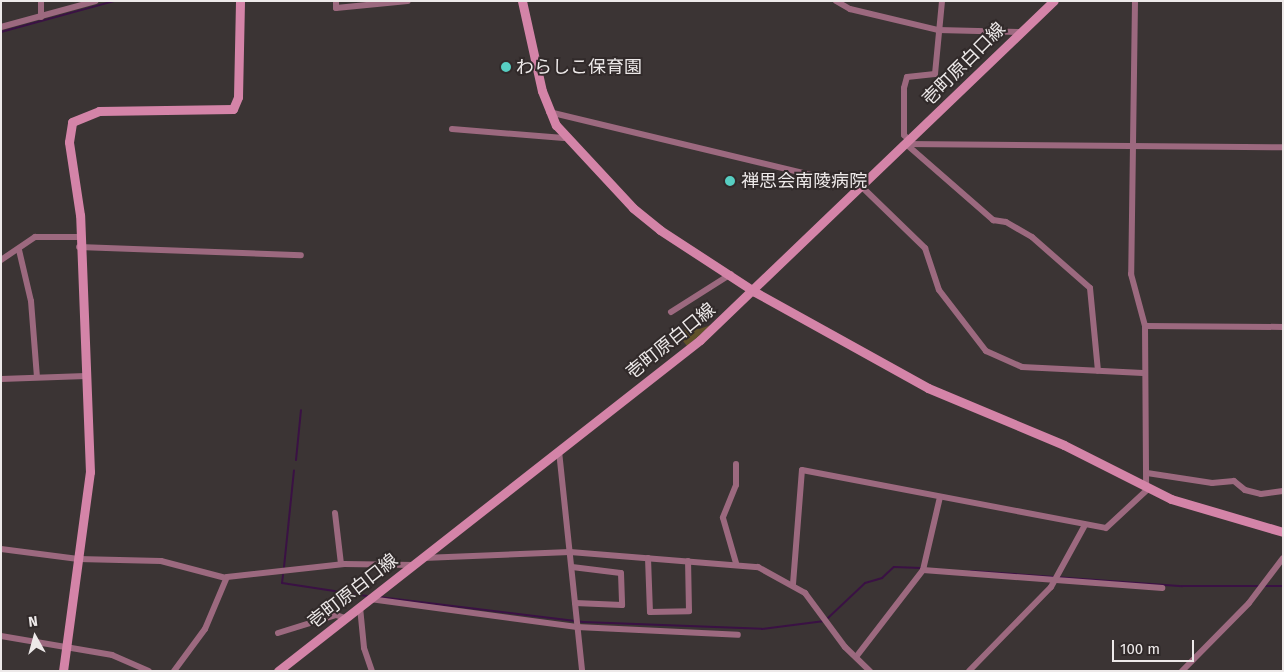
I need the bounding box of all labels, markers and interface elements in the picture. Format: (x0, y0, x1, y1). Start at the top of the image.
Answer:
street label: 壱町原白口線 (918, 18, 1010, 110)
place label: わらしこ保育園 (516, 56, 642, 78)
marker: わらしこ保育園 (500, 61, 512, 73)
place label: 禅思会南陵病院 (741, 170, 867, 192)
marker: 禅思会南陵病院 (723, 174, 737, 188)
street label: 壱町原白口線 (622, 299, 720, 383)
street label: 壱町原白口線 (304, 549, 402, 633)
north arrow (10, 612, 60, 662)
text: N (27, 613, 39, 631)
scale bar (1114, 630, 1196, 662)
text: 100 m (1120, 640, 1160, 658)

